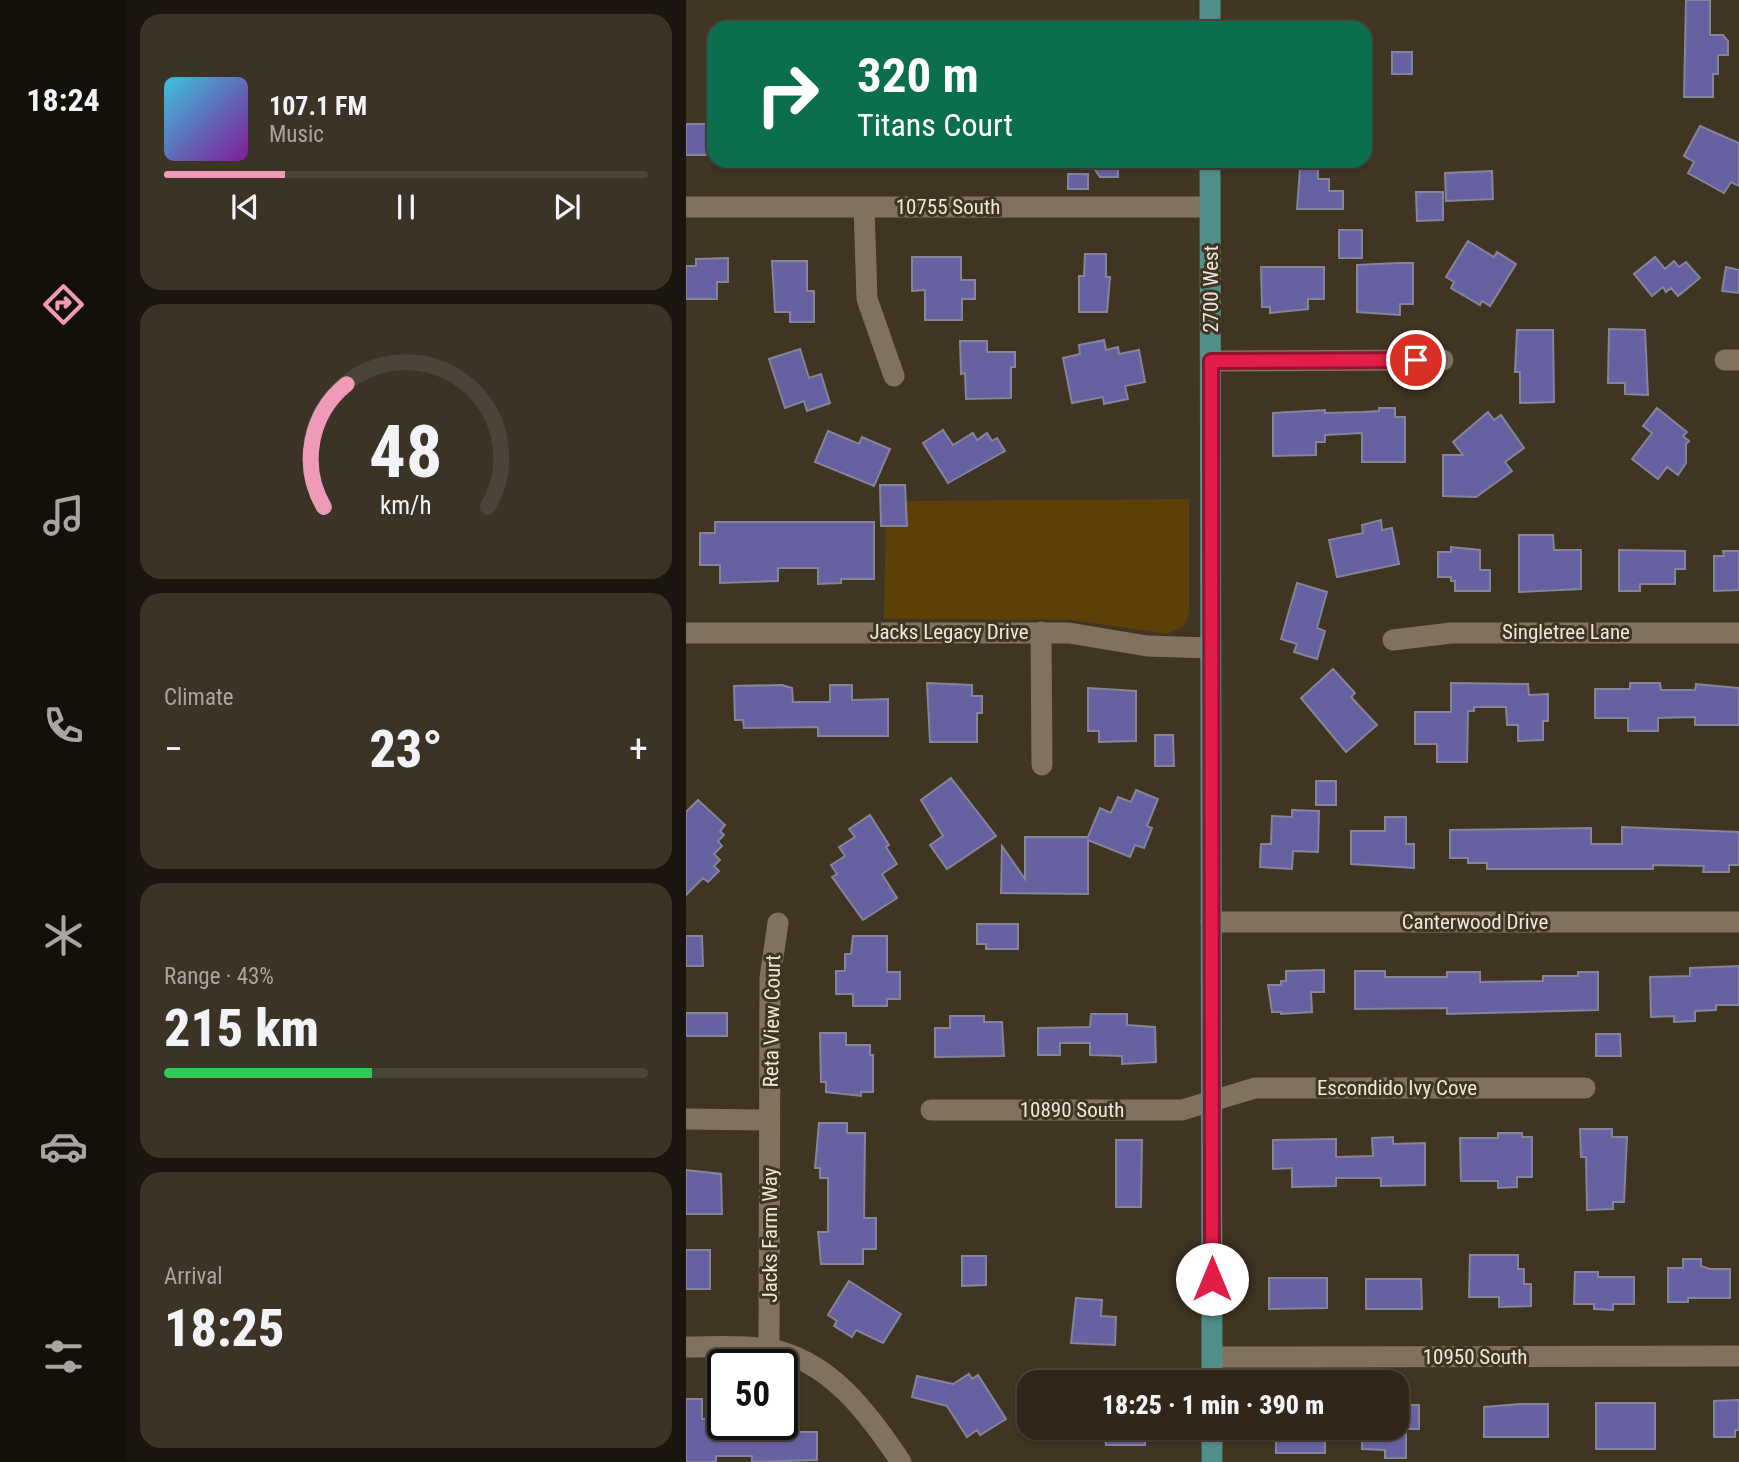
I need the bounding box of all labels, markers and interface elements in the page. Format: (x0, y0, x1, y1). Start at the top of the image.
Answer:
text: 320 m (857, 47, 979, 104)
icon: right (742, 49, 833, 140)
text: 18:24 (26, 81, 100, 119)
text: 107.1 FM (269, 91, 367, 121)
text: Titans Court (857, 106, 1013, 144)
text: Music (269, 121, 324, 148)
icon: previous (226, 188, 264, 226)
icon: pause (387, 188, 425, 226)
icon: next (548, 188, 586, 226)
street label: 10755 South (896, 195, 1000, 219)
street label: 2700 West (1199, 245, 1223, 333)
icon: directions (39, 280, 88, 329)
pin (1386, 330, 1446, 390)
icon: arrive (1397, 341, 1435, 379)
text: 48 (369, 410, 443, 496)
icon: music (39, 491, 88, 540)
text: km/h (380, 491, 432, 520)
street label: Jacks Legacy Drive (869, 620, 1029, 644)
street label: Singletree Lane (1502, 620, 1630, 644)
text: Climate (164, 684, 234, 711)
icon: phone (39, 701, 88, 750)
text: 23° (369, 719, 443, 780)
text: − (164, 727, 183, 771)
text: + (629, 727, 648, 771)
street label: Canterwood Drive (1402, 910, 1548, 934)
icon: climate (39, 911, 88, 960)
street label: Reta View Court (759, 954, 785, 1088)
text: Range · 43% (164, 963, 274, 990)
text: 215 km (164, 998, 319, 1059)
street label: Escondido Ivy Cove (1317, 1076, 1477, 1100)
street label: 10890 South (1020, 1098, 1124, 1122)
icon: car (39, 1122, 88, 1171)
street label: Jacks Farm Way (758, 1167, 782, 1302)
position arrow (1175, 1242, 1249, 1316)
text: Arrival (164, 1263, 223, 1290)
text: 18:25 (164, 1298, 284, 1359)
icon: filters (39, 1332, 88, 1381)
street label: 10950 South (1423, 1345, 1527, 1369)
speed limit sign: 50 (707, 1349, 798, 1440)
text: 18:25 · 1 min · 390 m (1102, 1390, 1324, 1420)

